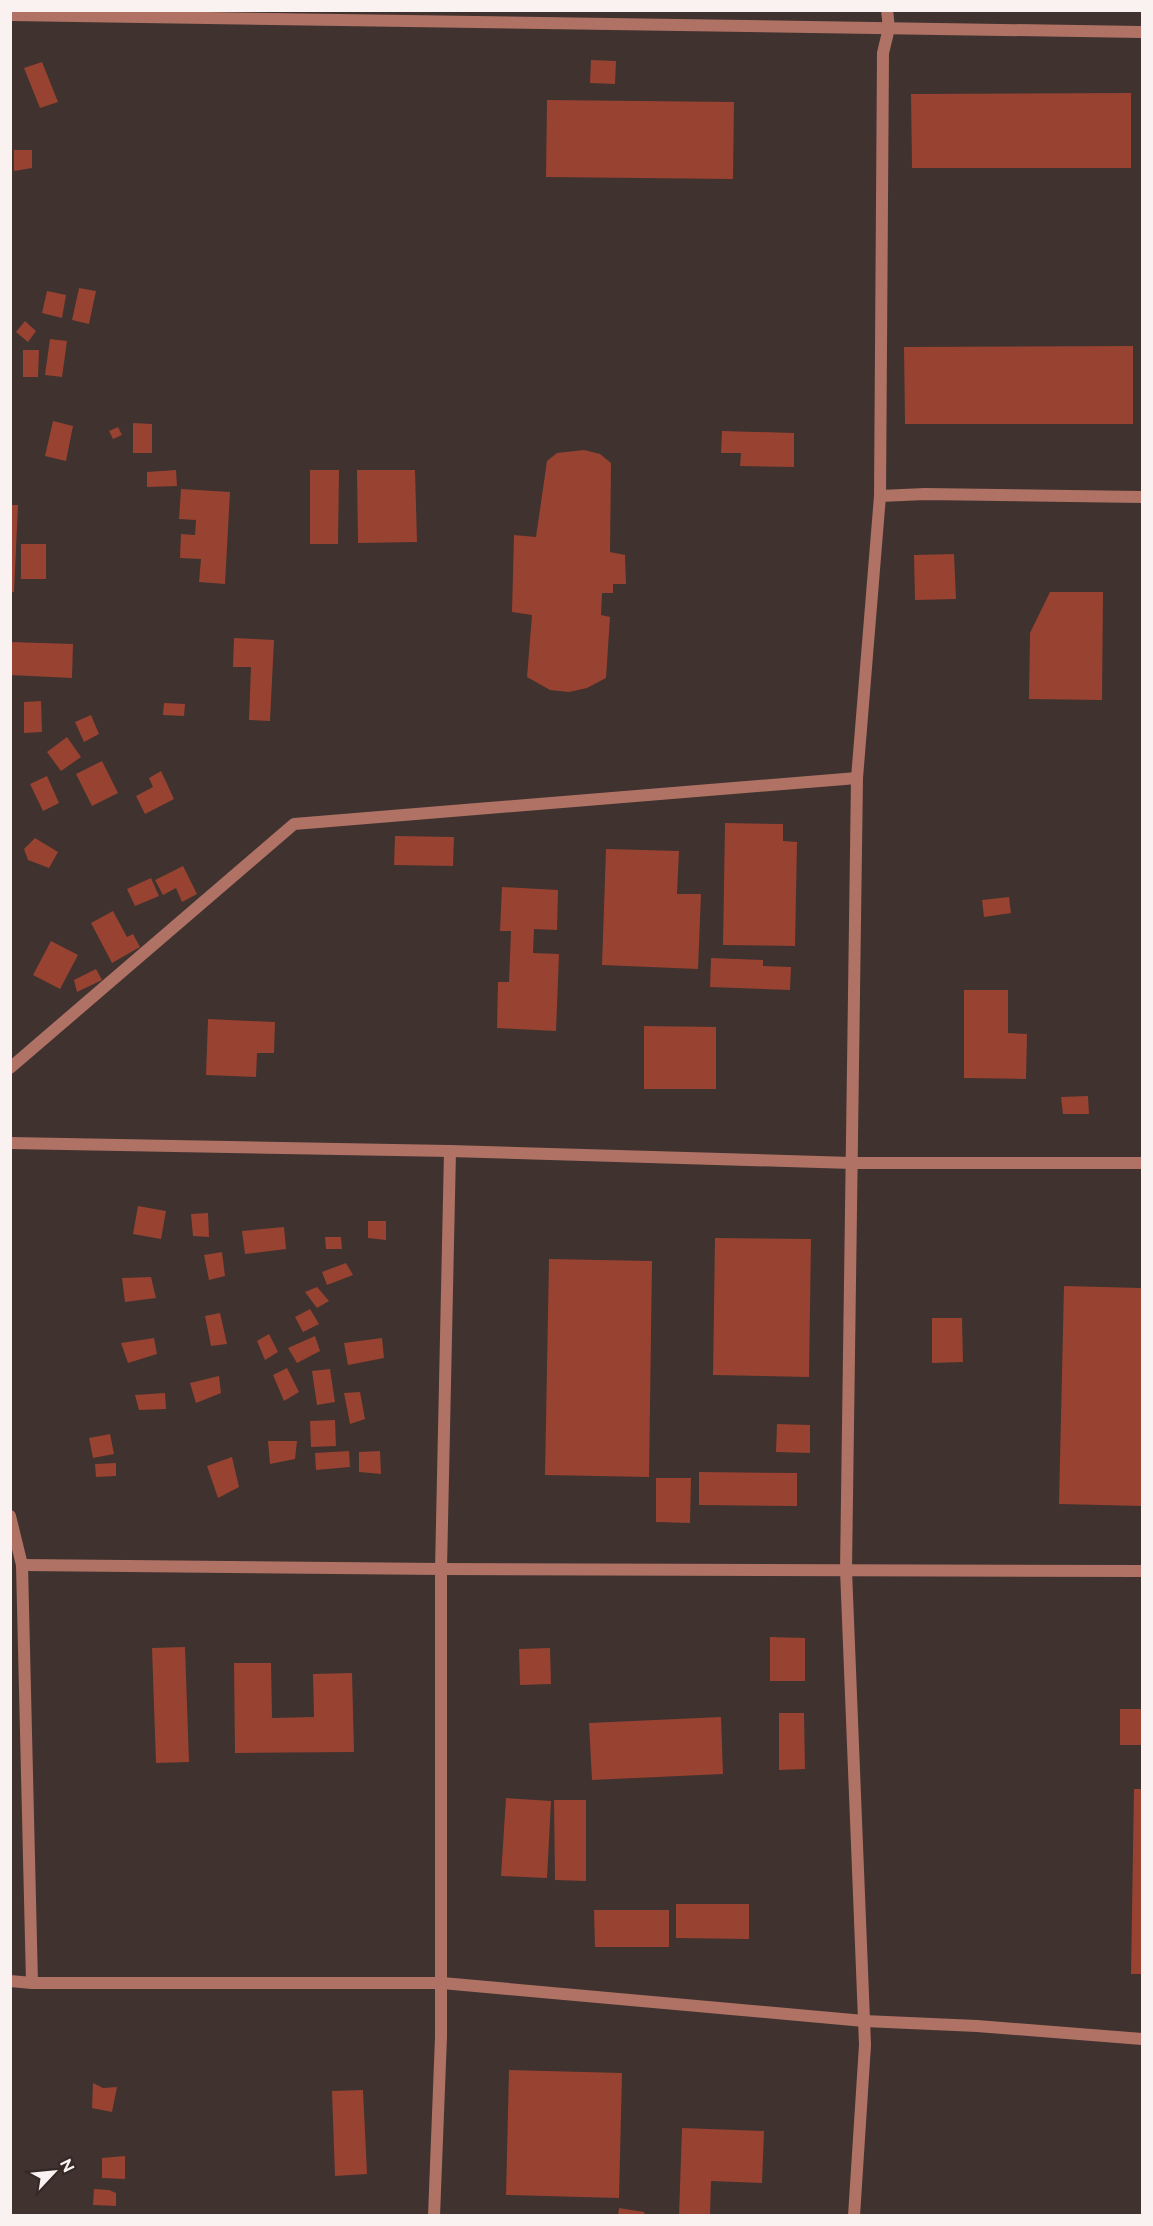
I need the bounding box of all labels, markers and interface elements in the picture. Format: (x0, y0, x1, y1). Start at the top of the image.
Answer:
north arrow (24, 2142, 84, 2202)
text: N (56, 2156, 78, 2175)

